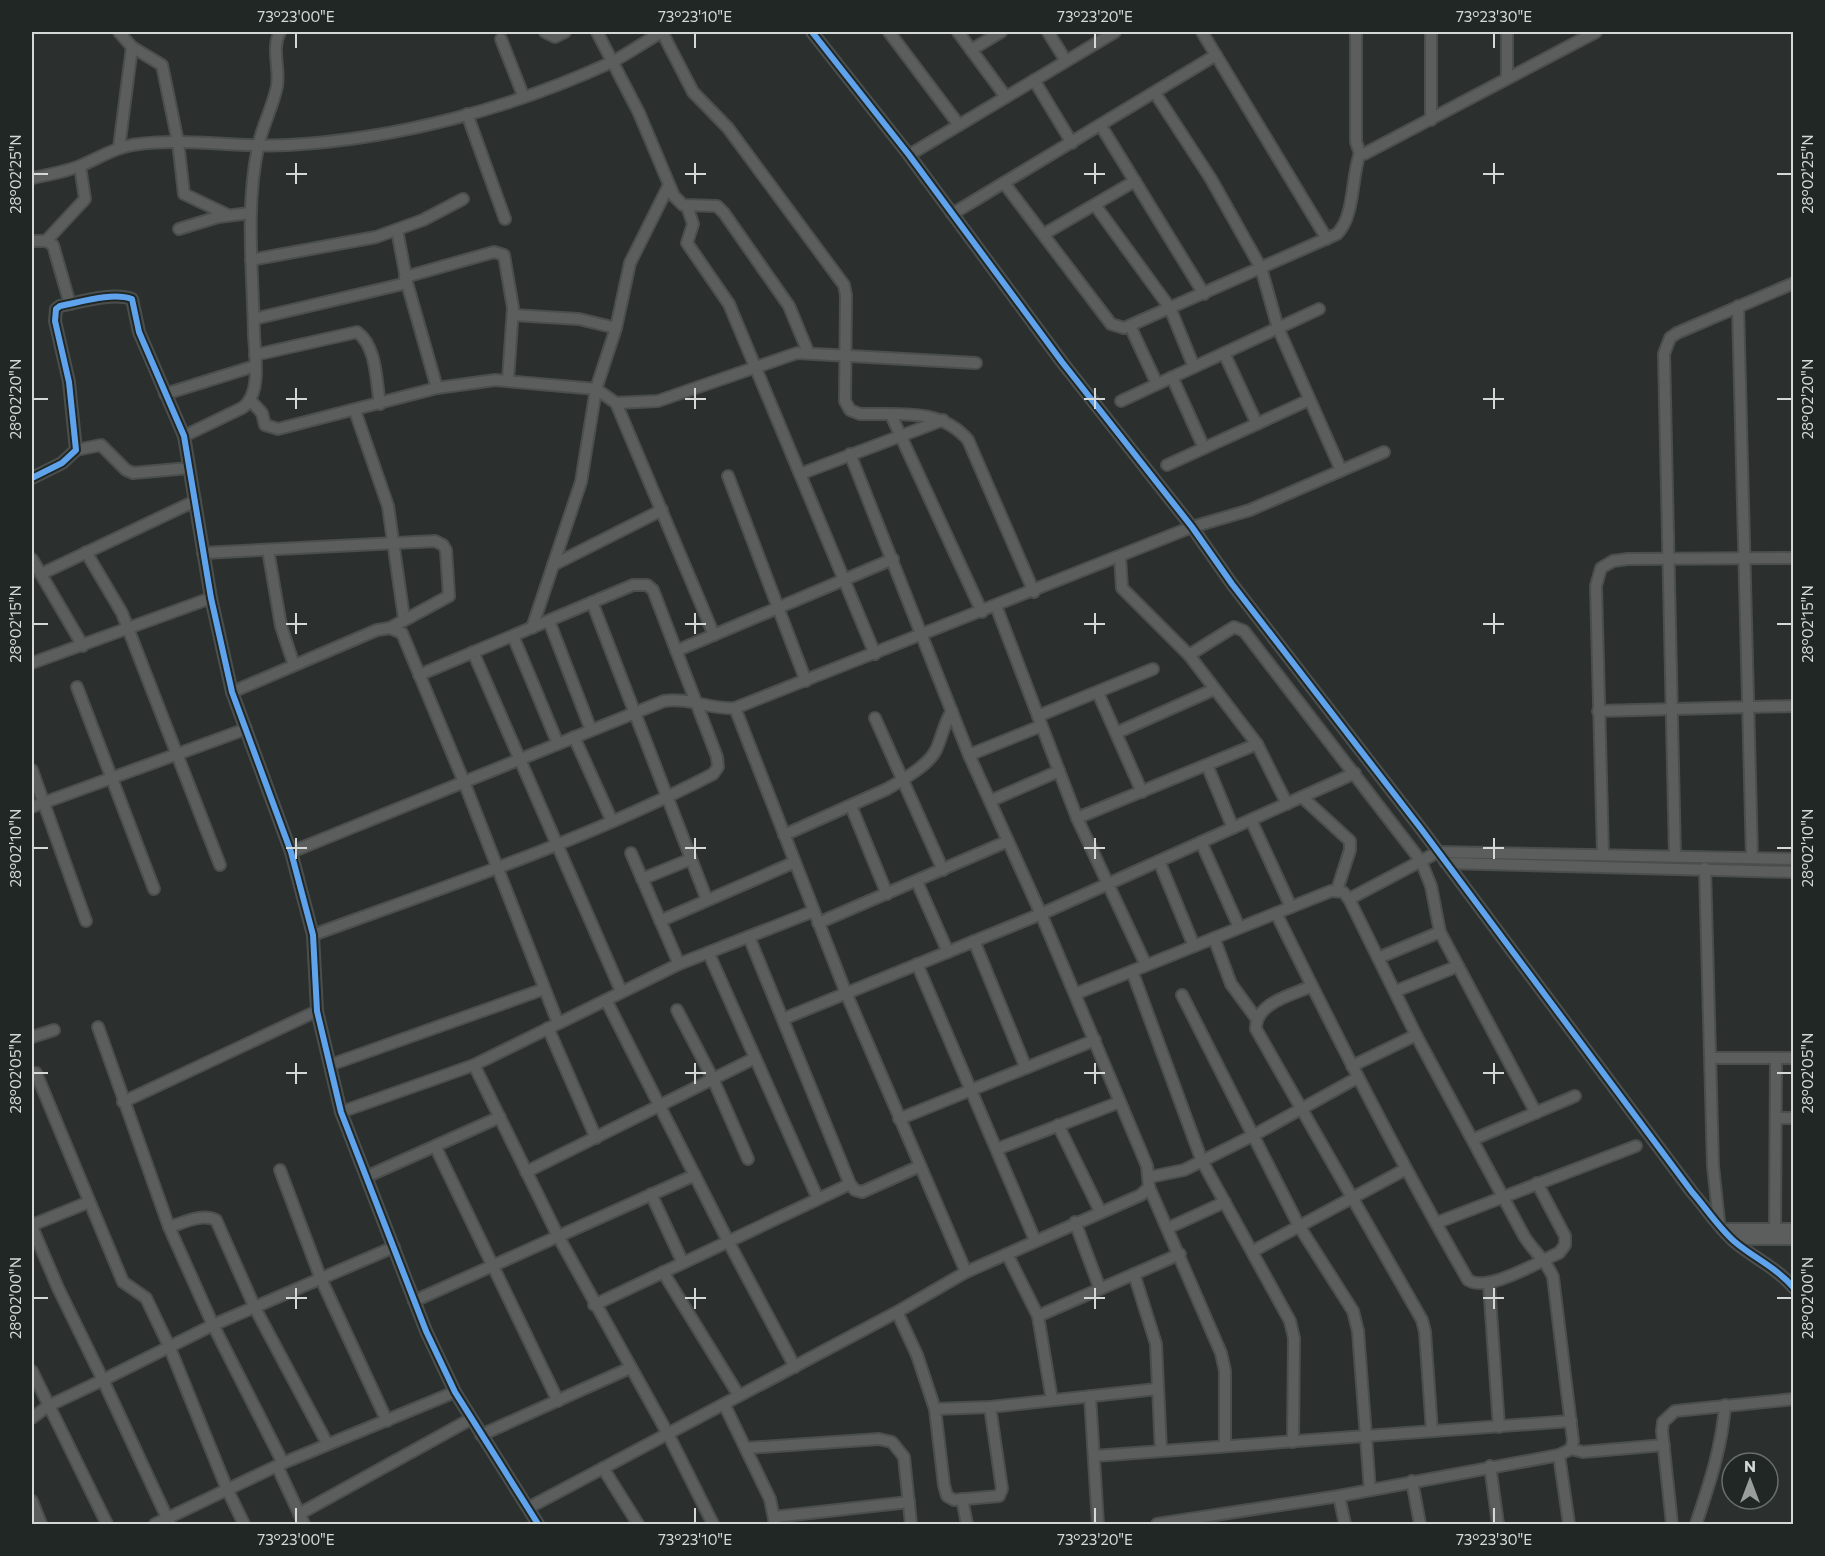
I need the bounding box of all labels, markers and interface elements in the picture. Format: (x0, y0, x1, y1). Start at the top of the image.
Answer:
text: 73°23'00"E (257, 7, 335, 25)
text: 73°23'10"E (658, 7, 732, 25)
text: 73°23'20"E (1057, 7, 1133, 25)
text: 73°23'30"E (1456, 7, 1532, 25)
text: 28°02'25"N (6, 134, 24, 214)
text: 28°02'25"N (1798, 134, 1816, 214)
text: 28°02'20"N (6, 359, 24, 439)
text: 28°02'20"N (1798, 359, 1816, 439)
text: 28°02'15"N (6, 585, 24, 663)
text: 28°02'15"N (1798, 585, 1816, 663)
text: 28°02'10"N (6, 809, 24, 887)
text: 28°02'10"N (1798, 809, 1816, 887)
text: 28°02'05"N (6, 1033, 24, 1113)
text: 28°02'05"N (1798, 1033, 1816, 1113)
text: 28°02'00"N (6, 1257, 24, 1339)
text: 28°02'00"N (1798, 1257, 1816, 1339)
north arrow (1720, 1451, 1780, 1511)
text: N (1744, 1456, 1756, 1475)
text: 73°23'00"E (257, 1530, 335, 1548)
text: 73°23'10"E (658, 1530, 732, 1548)
text: 73°23'20"E (1057, 1530, 1133, 1548)
text: 73°23'30"E (1456, 1530, 1532, 1548)

